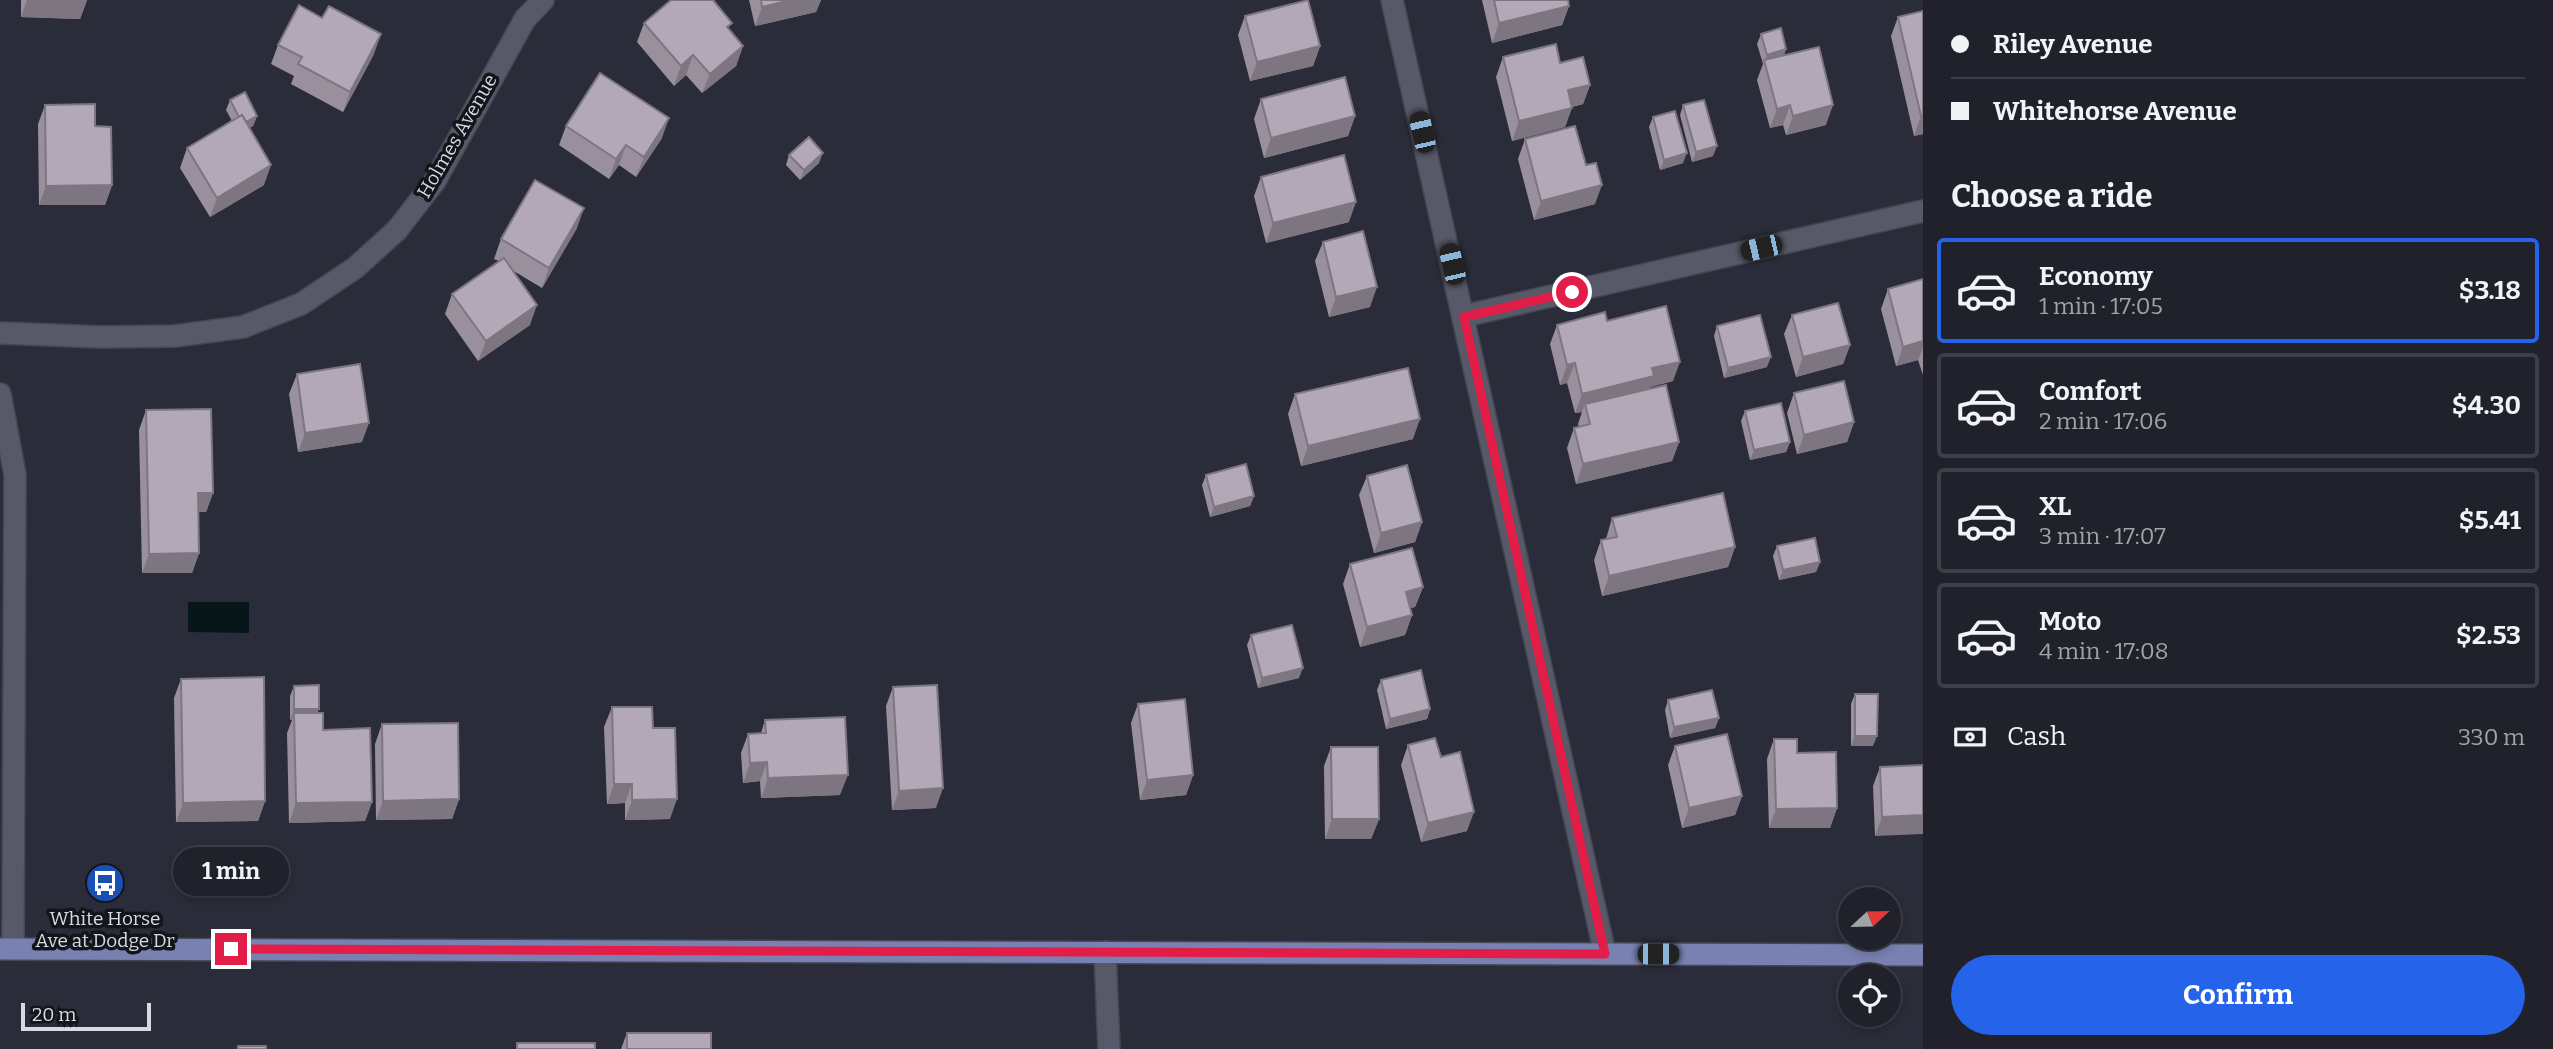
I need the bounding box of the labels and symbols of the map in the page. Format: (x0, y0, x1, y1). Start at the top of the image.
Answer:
street label: Holmes Avenue (412, 70, 502, 202)
car (1408, 109, 1437, 155)
car (1739, 233, 1784, 263)
car (1438, 241, 1467, 287)
route start (1556, 276, 1588, 308)
callout: 1 min (173, 848, 289, 897)
bus stop icon: White Horse Ave at Dodge Dr (84, 862, 126, 904)
north arrow (1838, 887, 1900, 950)
place label: White Horse Ave at Dodge Dr (35, 907, 175, 952)
route end (215, 933, 247, 965)
car (1638, 944, 1680, 965)
scale bar (21, 1000, 150, 1032)

